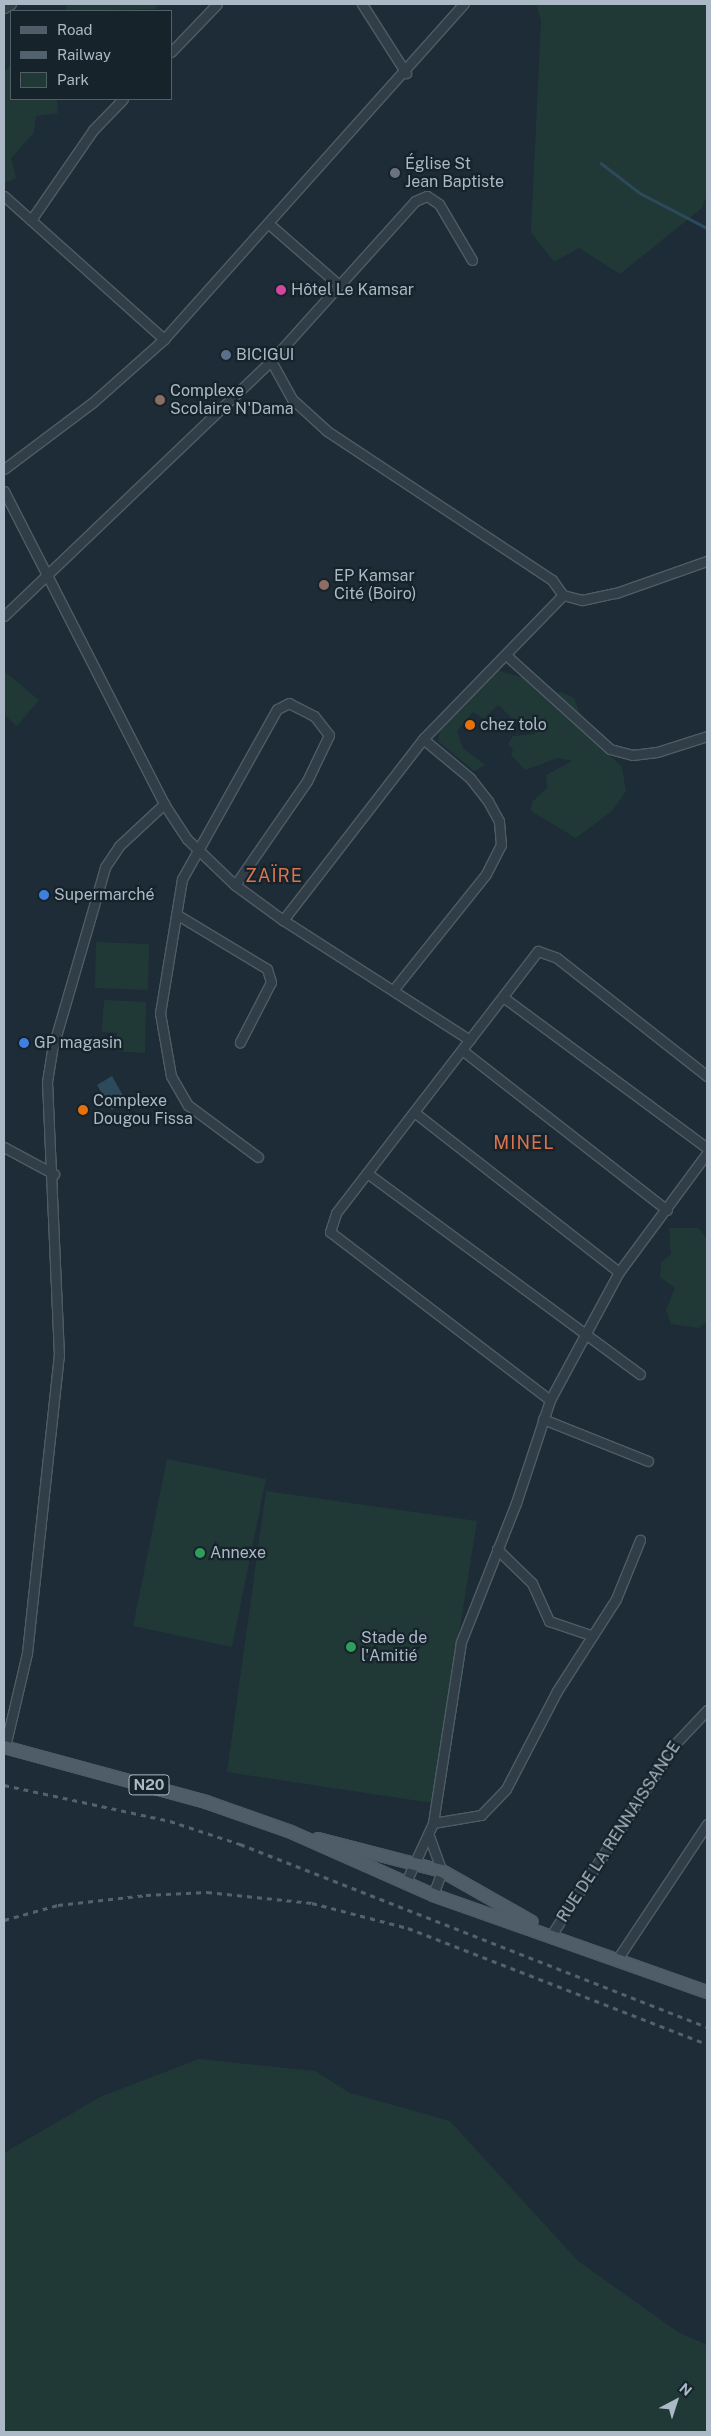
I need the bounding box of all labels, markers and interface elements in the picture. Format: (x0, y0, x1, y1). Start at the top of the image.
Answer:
legend (10, 10, 172, 100)
text: Road (57, 21, 93, 38)
text: Railway (57, 46, 111, 63)
text: Park (57, 71, 89, 88)
place label: Église St Jean Baptiste (405, 154, 504, 192)
marker: Église St Jean Baptiste (389, 167, 401, 179)
place label: Hôtel Le Kamsar (291, 280, 414, 300)
marker: Hôtel Le Kamsar (275, 284, 287, 296)
place label: BICIGUI (236, 345, 294, 365)
marker: BICIGUI (220, 349, 232, 361)
place label: Complexe Scolaire N'Dama (170, 381, 294, 419)
marker: Complexe Scolaire N'Dama (154, 394, 166, 406)
place label: EP Kamsar Cité (Boiro) (334, 566, 417, 604)
marker: EP Kamsar Cité (Boiro) (318, 579, 330, 591)
place label: chez tolo (480, 715, 547, 735)
marker: chez tolo (464, 719, 476, 731)
district label: ZAÏRE (245, 865, 303, 887)
place label: Supermarché (54, 885, 155, 905)
marker: Supermarché (38, 889, 50, 901)
place label: GP magasin (34, 1033, 122, 1053)
marker: GP magasin (18, 1037, 30, 1049)
place label: Complexe Dougou Fissa (93, 1091, 193, 1129)
marker: Complexe Dougou Fissa (77, 1104, 89, 1116)
district label: MINEL (493, 1132, 555, 1154)
place label: Annexe (210, 1543, 266, 1563)
marker: Annexe (194, 1547, 206, 1559)
place label: Stade de l'Amitié (361, 1628, 428, 1666)
marker: Stade de l'Amitié (345, 1641, 357, 1653)
street label: RUE DE LA RENNAISSANCE (553, 1738, 685, 1926)
road number: N20 (128, 1772, 170, 1798)
north arrow (651, 2376, 701, 2426)
text: N (676, 2380, 695, 2399)

